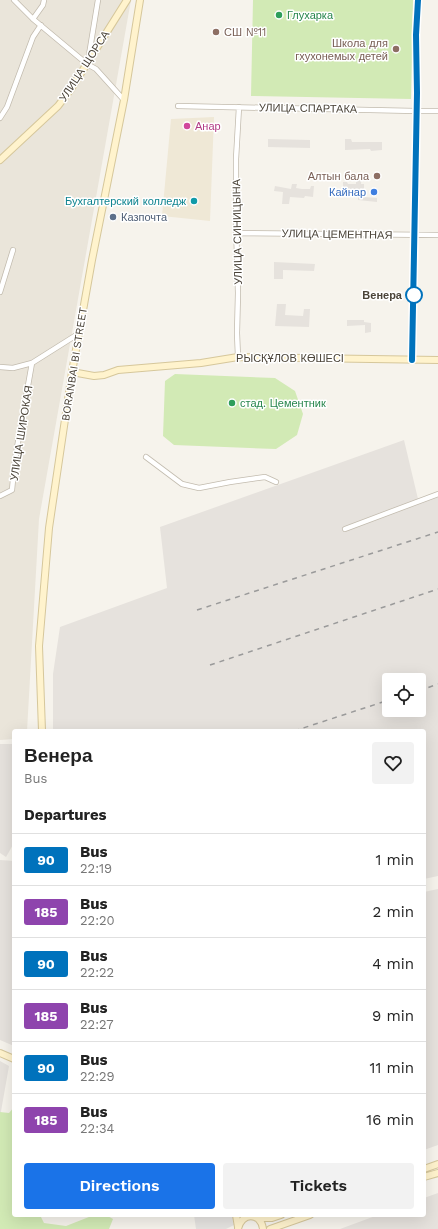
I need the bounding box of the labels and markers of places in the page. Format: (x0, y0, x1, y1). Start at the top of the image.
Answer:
place label: Глухарка (287, 9, 334, 22)
marker: Глухарка (274, 10, 284, 20)
place label: СШ №11 (224, 26, 266, 39)
marker: СШ №11 (211, 27, 221, 37)
place label: Школа для гхухонемых детей (295, 37, 388, 63)
marker: Школа для гхухонемых детей (391, 44, 401, 54)
place label: Анар (195, 120, 221, 133)
marker: Анар (182, 121, 192, 131)
place label: Алтын бала (308, 170, 370, 183)
marker: Алтын бала (372, 171, 382, 181)
place label: Кайнар (329, 186, 366, 199)
marker: Кайнар (369, 187, 379, 197)
place label: Бухгалтерский колледж (65, 195, 187, 208)
marker: Бухгалтерский колледж (189, 196, 199, 206)
place label: Казпочта (121, 211, 168, 224)
marker: Казпочта (108, 212, 118, 222)
marker: Венера (405, 286, 423, 304)
place label: Венера (362, 289, 403, 302)
place label: стад. Цементник (240, 397, 326, 410)
marker: стад. Цементник (227, 398, 237, 408)

